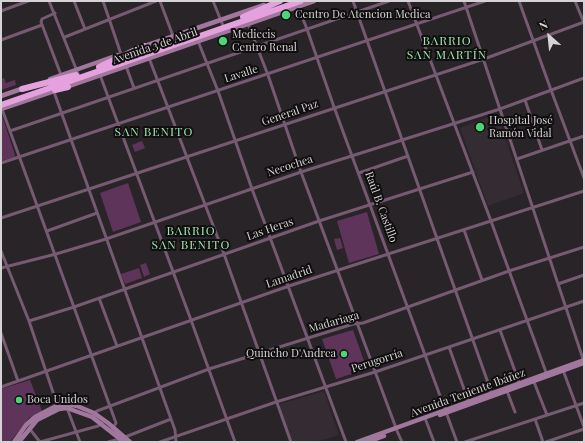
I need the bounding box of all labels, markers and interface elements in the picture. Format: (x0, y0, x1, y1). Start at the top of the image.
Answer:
place label: Centro De Atencion Medica (295, 8, 431, 22)
marker: Centro De Atencion Medica (280, 9, 292, 21)
north arrow (529, 16, 569, 56)
text: N (536, 16, 550, 33)
street label: Avenida 3 de Abril (111, 25, 199, 67)
place label: Mediccis Centro Renal (232, 28, 297, 54)
district label: BARRIO SAN MARTÍN (407, 34, 487, 62)
marker: Mediccis Centro Renal (217, 35, 229, 47)
street label: Lavalle (223, 62, 259, 86)
street label: General Paz (260, 97, 320, 129)
place label: Hospital José Ramón Vidal (489, 114, 553, 140)
marker: Hospital José Ramón Vidal (474, 121, 486, 133)
district label: SAN BENITO (115, 125, 193, 139)
street label: Necochea (265, 152, 315, 180)
street label: Raúl B. Castillo (362, 170, 400, 244)
street label: Las Heras (245, 215, 295, 243)
district label: BARRIO SAN BENITO (152, 224, 230, 252)
street label: Lamadrid (264, 263, 314, 291)
street label: Madariaga (307, 309, 361, 335)
street label: Perugorría (350, 346, 404, 376)
place label: Quincho D'Andrea (246, 347, 336, 361)
marker: Quincho D'Andrea (339, 349, 349, 359)
street label: Avenida Teniente Ibáñez (409, 366, 527, 420)
place label: Boca Unidos (27, 393, 88, 407)
marker: Boca Unidos (14, 395, 24, 405)

